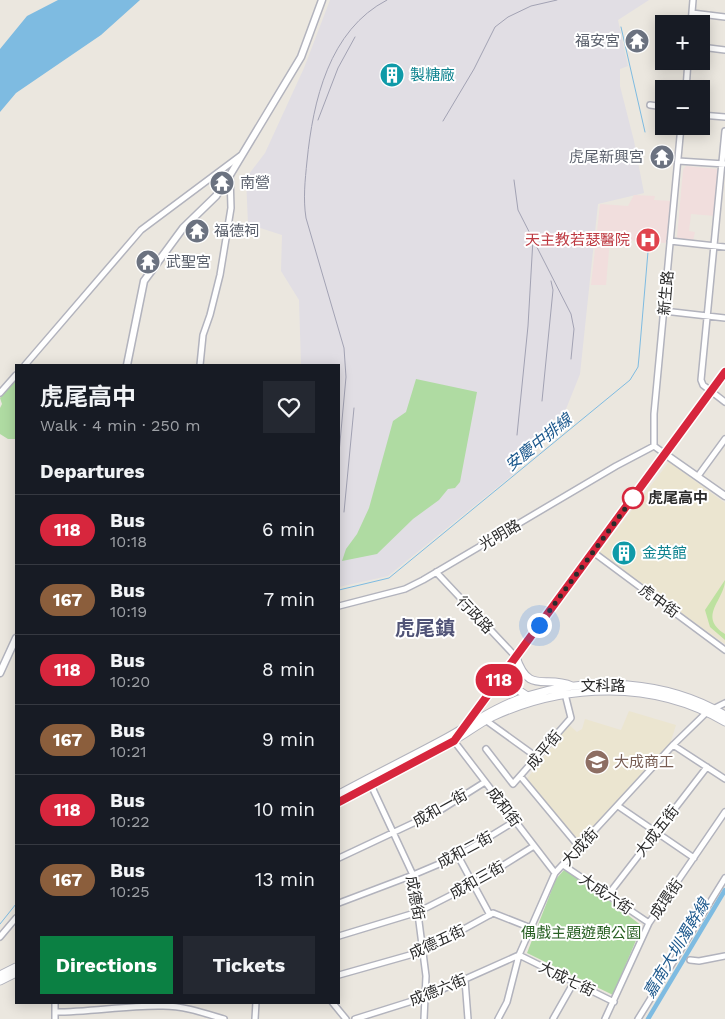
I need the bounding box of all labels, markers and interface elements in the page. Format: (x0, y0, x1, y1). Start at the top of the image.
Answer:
map controls (655, 15, 710, 135)
button: + (655, 15, 710, 70)
temple icon: 福安宮 (624, 28, 650, 54)
place label: 福安宮 (575, 32, 620, 50)
building icon: 製糖廠 (379, 62, 405, 88)
place label: 製糖廠 (410, 66, 455, 84)
button: − (655, 80, 710, 135)
temple icon: 虎尾新興宮 (649, 144, 675, 170)
place label: 虎尾新興宮 (569, 148, 644, 166)
temple icon: 南營 (209, 170, 235, 196)
place label: 南營 (240, 174, 270, 192)
temple icon: 福德祠 (184, 218, 210, 244)
place label: 福德祠 (214, 222, 259, 240)
hospital icon: 天主教若瑟醫院 (635, 227, 661, 253)
place label: 天主教若瑟醫院 (525, 231, 630, 249)
temple icon: 武聖宮 (135, 249, 161, 275)
place label: 武聖宮 (166, 253, 211, 271)
street label: 新生路 (655, 270, 677, 316)
button: heart (263, 381, 315, 433)
text: 虎尾高中 (40, 383, 136, 411)
water label: 安慶中排線 (501, 409, 577, 475)
text: Walk · 4 min · 250 m (40, 416, 200, 435)
text: Departures (40, 460, 145, 483)
marker: 虎尾高中 (622, 487, 644, 509)
place label: 虎尾高中 (648, 489, 708, 507)
text: Bus (110, 509, 145, 532)
street label: 光明路 (476, 516, 524, 554)
text: 6 min (262, 518, 315, 541)
text: 118 (54, 519, 81, 540)
text: 10:18 (110, 532, 147, 551)
building icon: 金英館 (611, 540, 637, 566)
place label: 金英館 (642, 544, 687, 562)
text: Bus (110, 579, 145, 602)
street label: 虎中街 (636, 580, 682, 622)
text: 7 min (264, 588, 315, 611)
text: 167 (53, 589, 82, 610)
street label: 行政路 (453, 593, 497, 637)
text: 10:19 (110, 602, 147, 621)
your location (527, 613, 552, 638)
district label: 虎尾鎮 (395, 616, 455, 640)
text: Bus (110, 649, 145, 672)
text: 8 min (262, 658, 315, 681)
text: 118 (54, 659, 81, 680)
line badge: 118 (470, 664, 528, 696)
text: 118 (486, 669, 512, 690)
text: 10:20 (110, 672, 150, 691)
street label: 文科路 (580, 677, 626, 695)
text: Bus (110, 719, 145, 742)
street label: 成平街 (523, 727, 565, 773)
text: 9 min (262, 728, 315, 751)
text: 167 (53, 729, 82, 750)
text: 10:21 (110, 742, 147, 761)
school or university icon: 大成商工 (584, 749, 610, 775)
place label: 大成商工 (614, 753, 674, 771)
street label: 成和街 (483, 784, 525, 830)
street label: 成和一街 (409, 786, 471, 830)
text: Bus (110, 789, 145, 812)
text: 10 min (254, 798, 315, 821)
text: 118 (54, 799, 81, 820)
street label: 大成五街 (631, 802, 683, 860)
text: 10:22 (110, 812, 150, 831)
street label: 大成街 (558, 824, 602, 870)
street label: 成和二街 (434, 828, 496, 872)
street label: 成和三街 (446, 858, 508, 902)
text: Bus (110, 859, 145, 882)
text: 13 min (255, 868, 315, 891)
text: 167 (53, 869, 82, 890)
street label: 大成六街 (576, 870, 636, 918)
street label: 成德街 (402, 874, 428, 922)
street label: 成環街 (646, 875, 686, 923)
text: 10:25 (110, 882, 150, 901)
water label: 嘉南大圳濁幹線 (639, 894, 714, 1001)
street label: 成德五街 (406, 921, 468, 963)
park label: 偶戲主題遊憩公園 (521, 924, 641, 942)
button: Directions (40, 936, 173, 994)
button: Tickets (183, 936, 315, 994)
street label: 大成七街 (536, 958, 598, 1000)
street label: 成德六街 (407, 970, 469, 1010)

